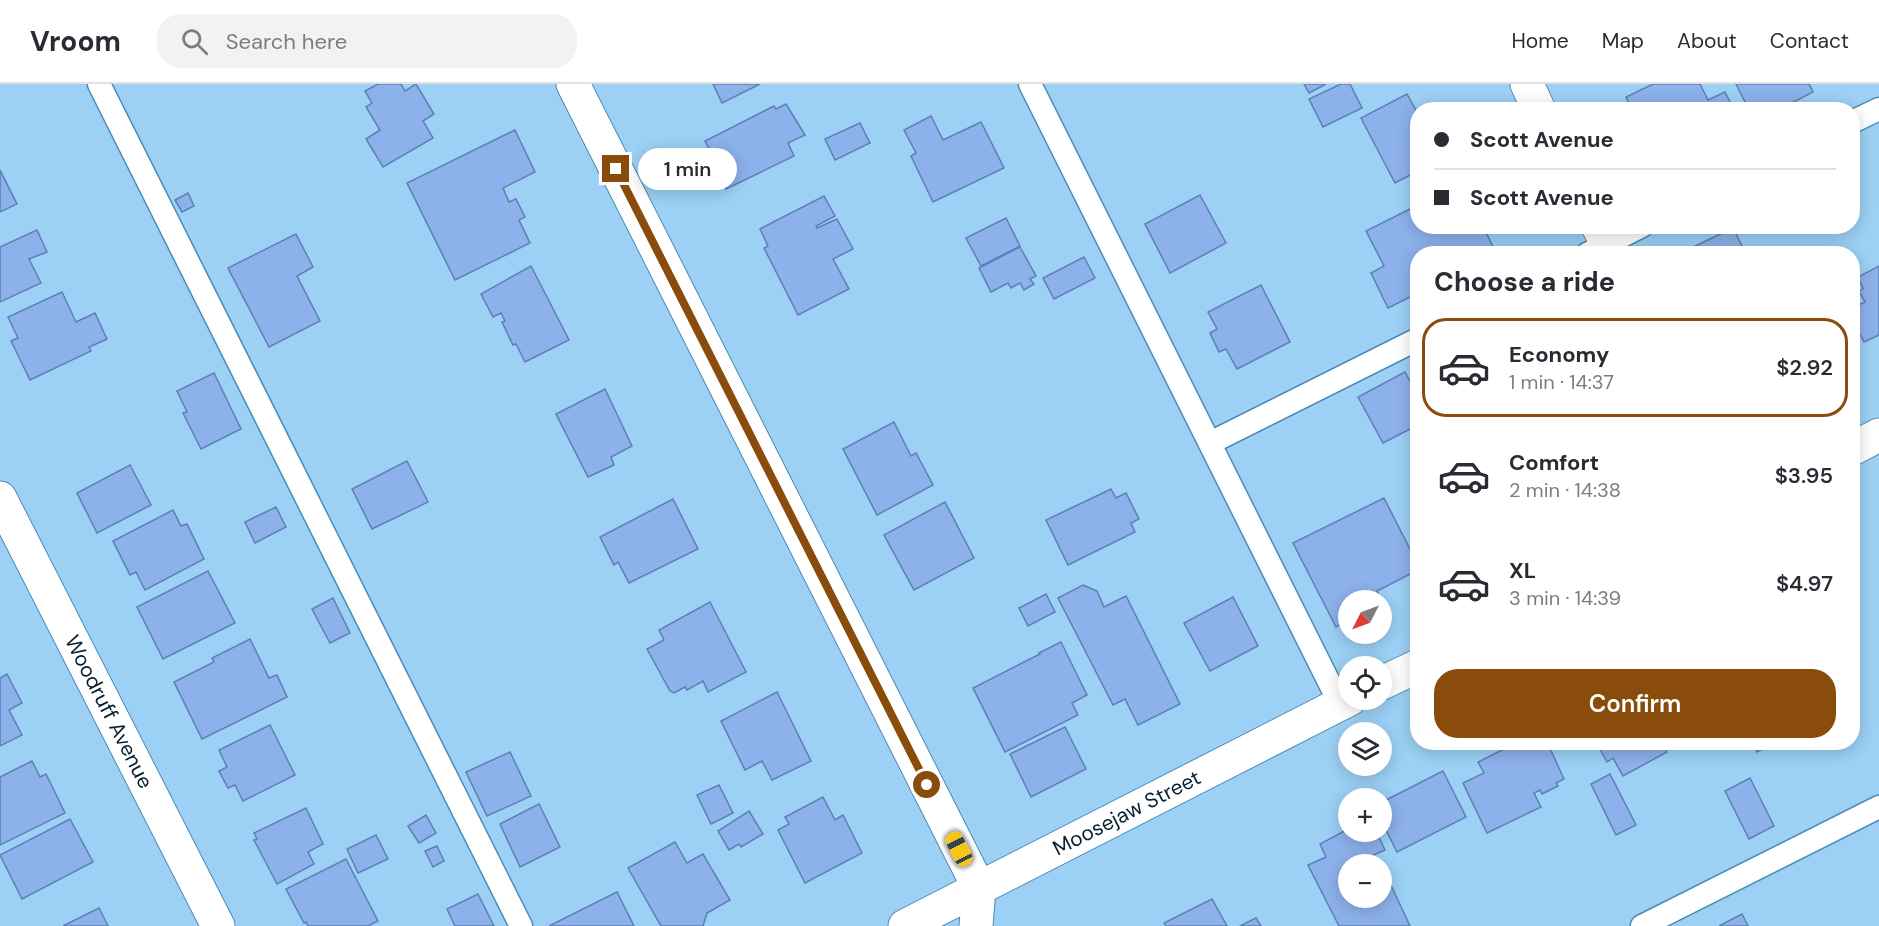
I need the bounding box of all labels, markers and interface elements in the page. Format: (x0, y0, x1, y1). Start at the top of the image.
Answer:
search box (157, 14, 577, 68)
text: Vroom (30, 23, 121, 60)
icon: search (178, 25, 211, 58)
text: Search here (226, 27, 347, 56)
text: Home (1511, 27, 1569, 55)
text: Map (1602, 27, 1644, 55)
text: About (1677, 27, 1737, 55)
text: Contact (1770, 27, 1849, 55)
text: Scott Avenue (1470, 125, 1614, 154)
callout: 1 min (637, 148, 736, 190)
route end (602, 155, 629, 182)
text: 1 min (664, 156, 711, 182)
text: Scott Avenue (1470, 183, 1614, 212)
text: Choose a ride (1434, 264, 1615, 299)
text: Economy (1509, 340, 1609, 369)
icon: car (1437, 341, 1491, 395)
text: $2.92 (1776, 353, 1833, 382)
text: 1 min · 14:37 (1509, 369, 1614, 395)
text: Comfort (1509, 448, 1599, 477)
icon: car (1437, 449, 1491, 503)
text: $3.95 (1775, 461, 1833, 490)
text: 2 min · 14:38 (1509, 477, 1621, 503)
text: XL (1509, 556, 1536, 585)
icon: car (1437, 557, 1491, 611)
text: $4.97 (1776, 569, 1833, 598)
text: 3 min · 14:39 (1509, 585, 1621, 611)
north arrow (1338, 590, 1392, 644)
map controls (1338, 590, 1392, 908)
street label: Woodruff Avenue (58, 630, 160, 793)
button: locate (1338, 656, 1392, 710)
button: Confirm (1434, 669, 1836, 738)
button: layers (1338, 722, 1392, 776)
street label: Moosejaw Street (1048, 763, 1206, 862)
route start (913, 771, 940, 798)
button: + (1338, 788, 1392, 842)
car (943, 829, 975, 869)
button: − (1338, 854, 1392, 908)

